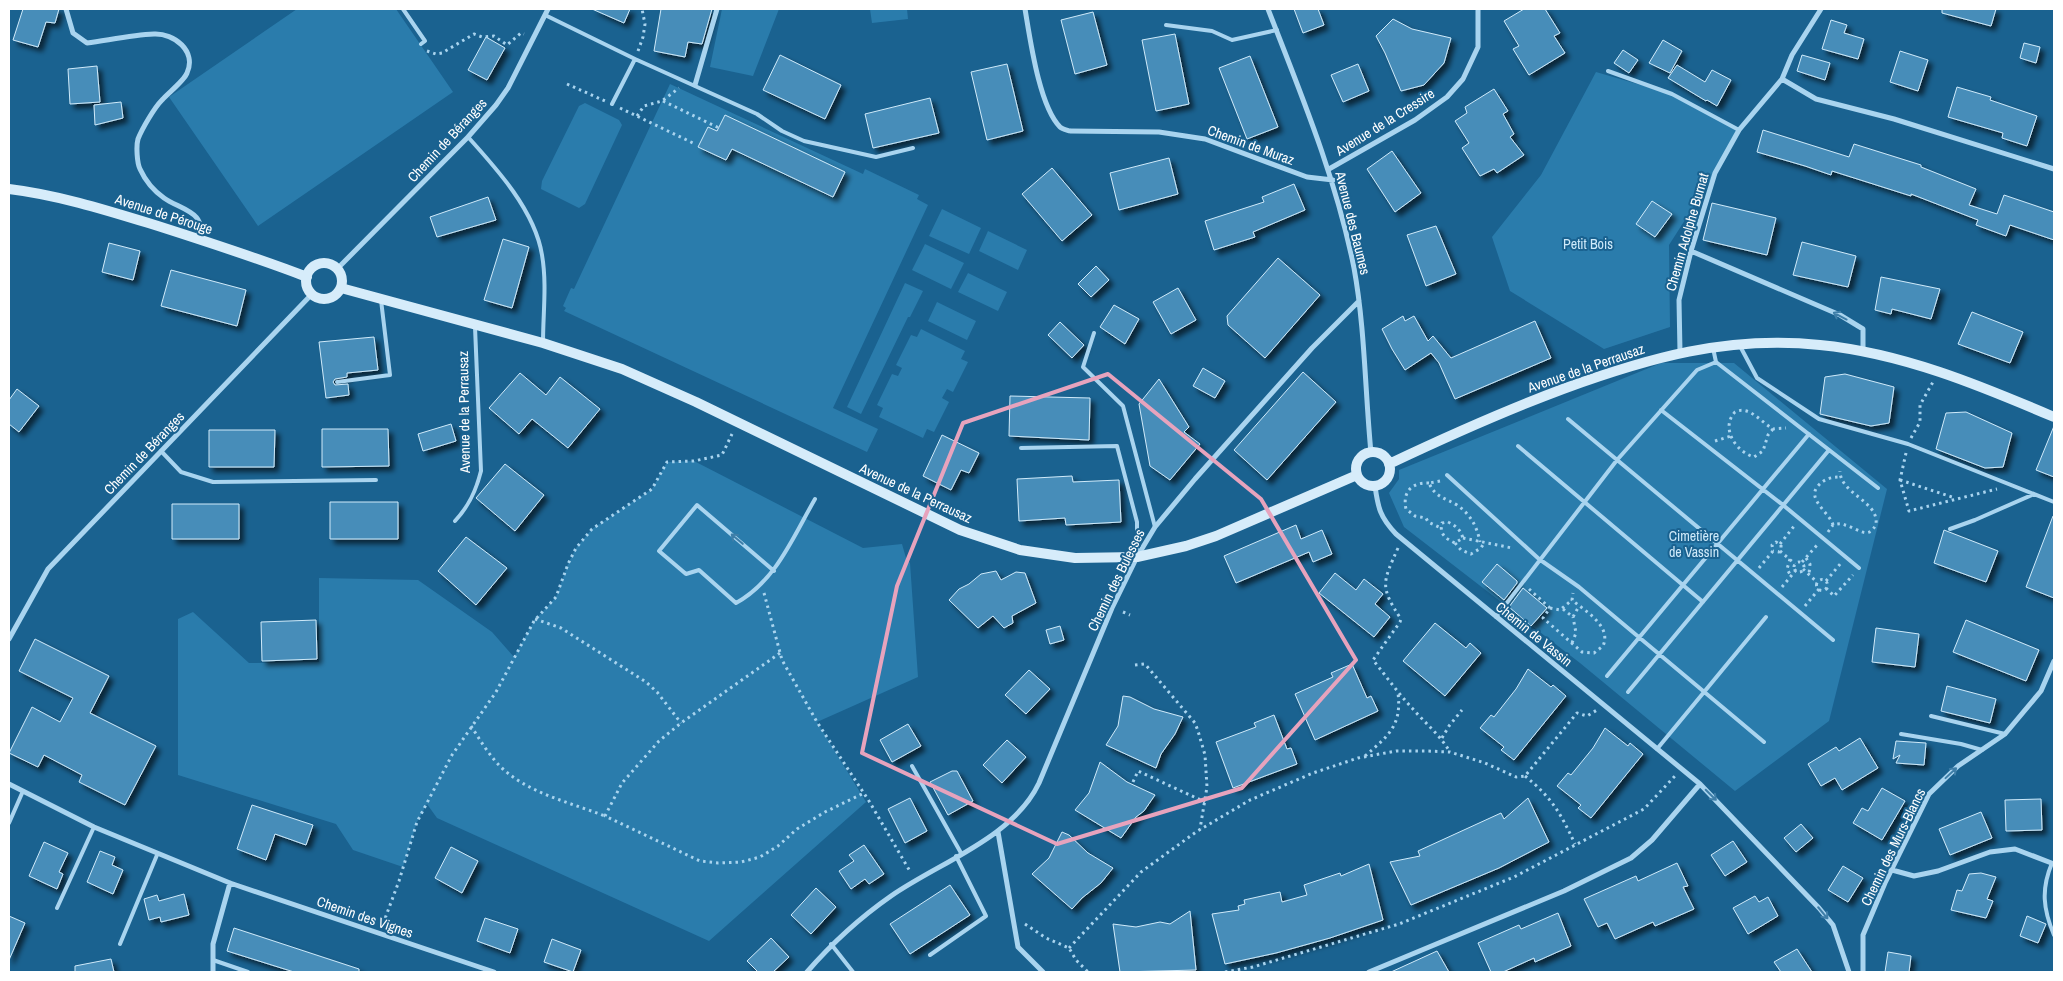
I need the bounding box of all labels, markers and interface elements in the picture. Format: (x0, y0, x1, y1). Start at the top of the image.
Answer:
street label: Avenue de la Cressire (1331, 84, 1438, 160)
street label: Chemin de Béranges (403, 94, 491, 186)
street label: Chemin de Muraz (1205, 121, 1297, 169)
street label: Avenue des Baumes (1331, 169, 1375, 277)
street label: Chemin Adolphe Burnat (1662, 171, 1712, 293)
street label: Avenue de Pérouge (112, 189, 215, 238)
park label: Petit Bois (1563, 235, 1613, 253)
one-way arrow (1834, 310, 1848, 320)
street label: Avenue de la Perrausaz (1524, 339, 1647, 397)
street label: Avenue de la Perrausaz (454, 350, 474, 474)
street label: Chemin de Béranges (100, 408, 188, 498)
street label: Avenue de la Perrausaz (856, 459, 975, 527)
street label: Chemin des Bulesses (1083, 526, 1149, 634)
park label: Cimetière de Vassin (1669, 527, 1719, 561)
one-way arrow (730, 533, 743, 545)
street label: Chemin de Vassin (1492, 598, 1576, 670)
one-way arrow (1945, 767, 1958, 779)
street label: Chemin des Murs-Blancs (1857, 785, 1929, 909)
one-way arrow (1705, 789, 1717, 801)
street label: Chemin des Vignes (314, 892, 416, 942)
one-way arrow (1817, 906, 1828, 919)

